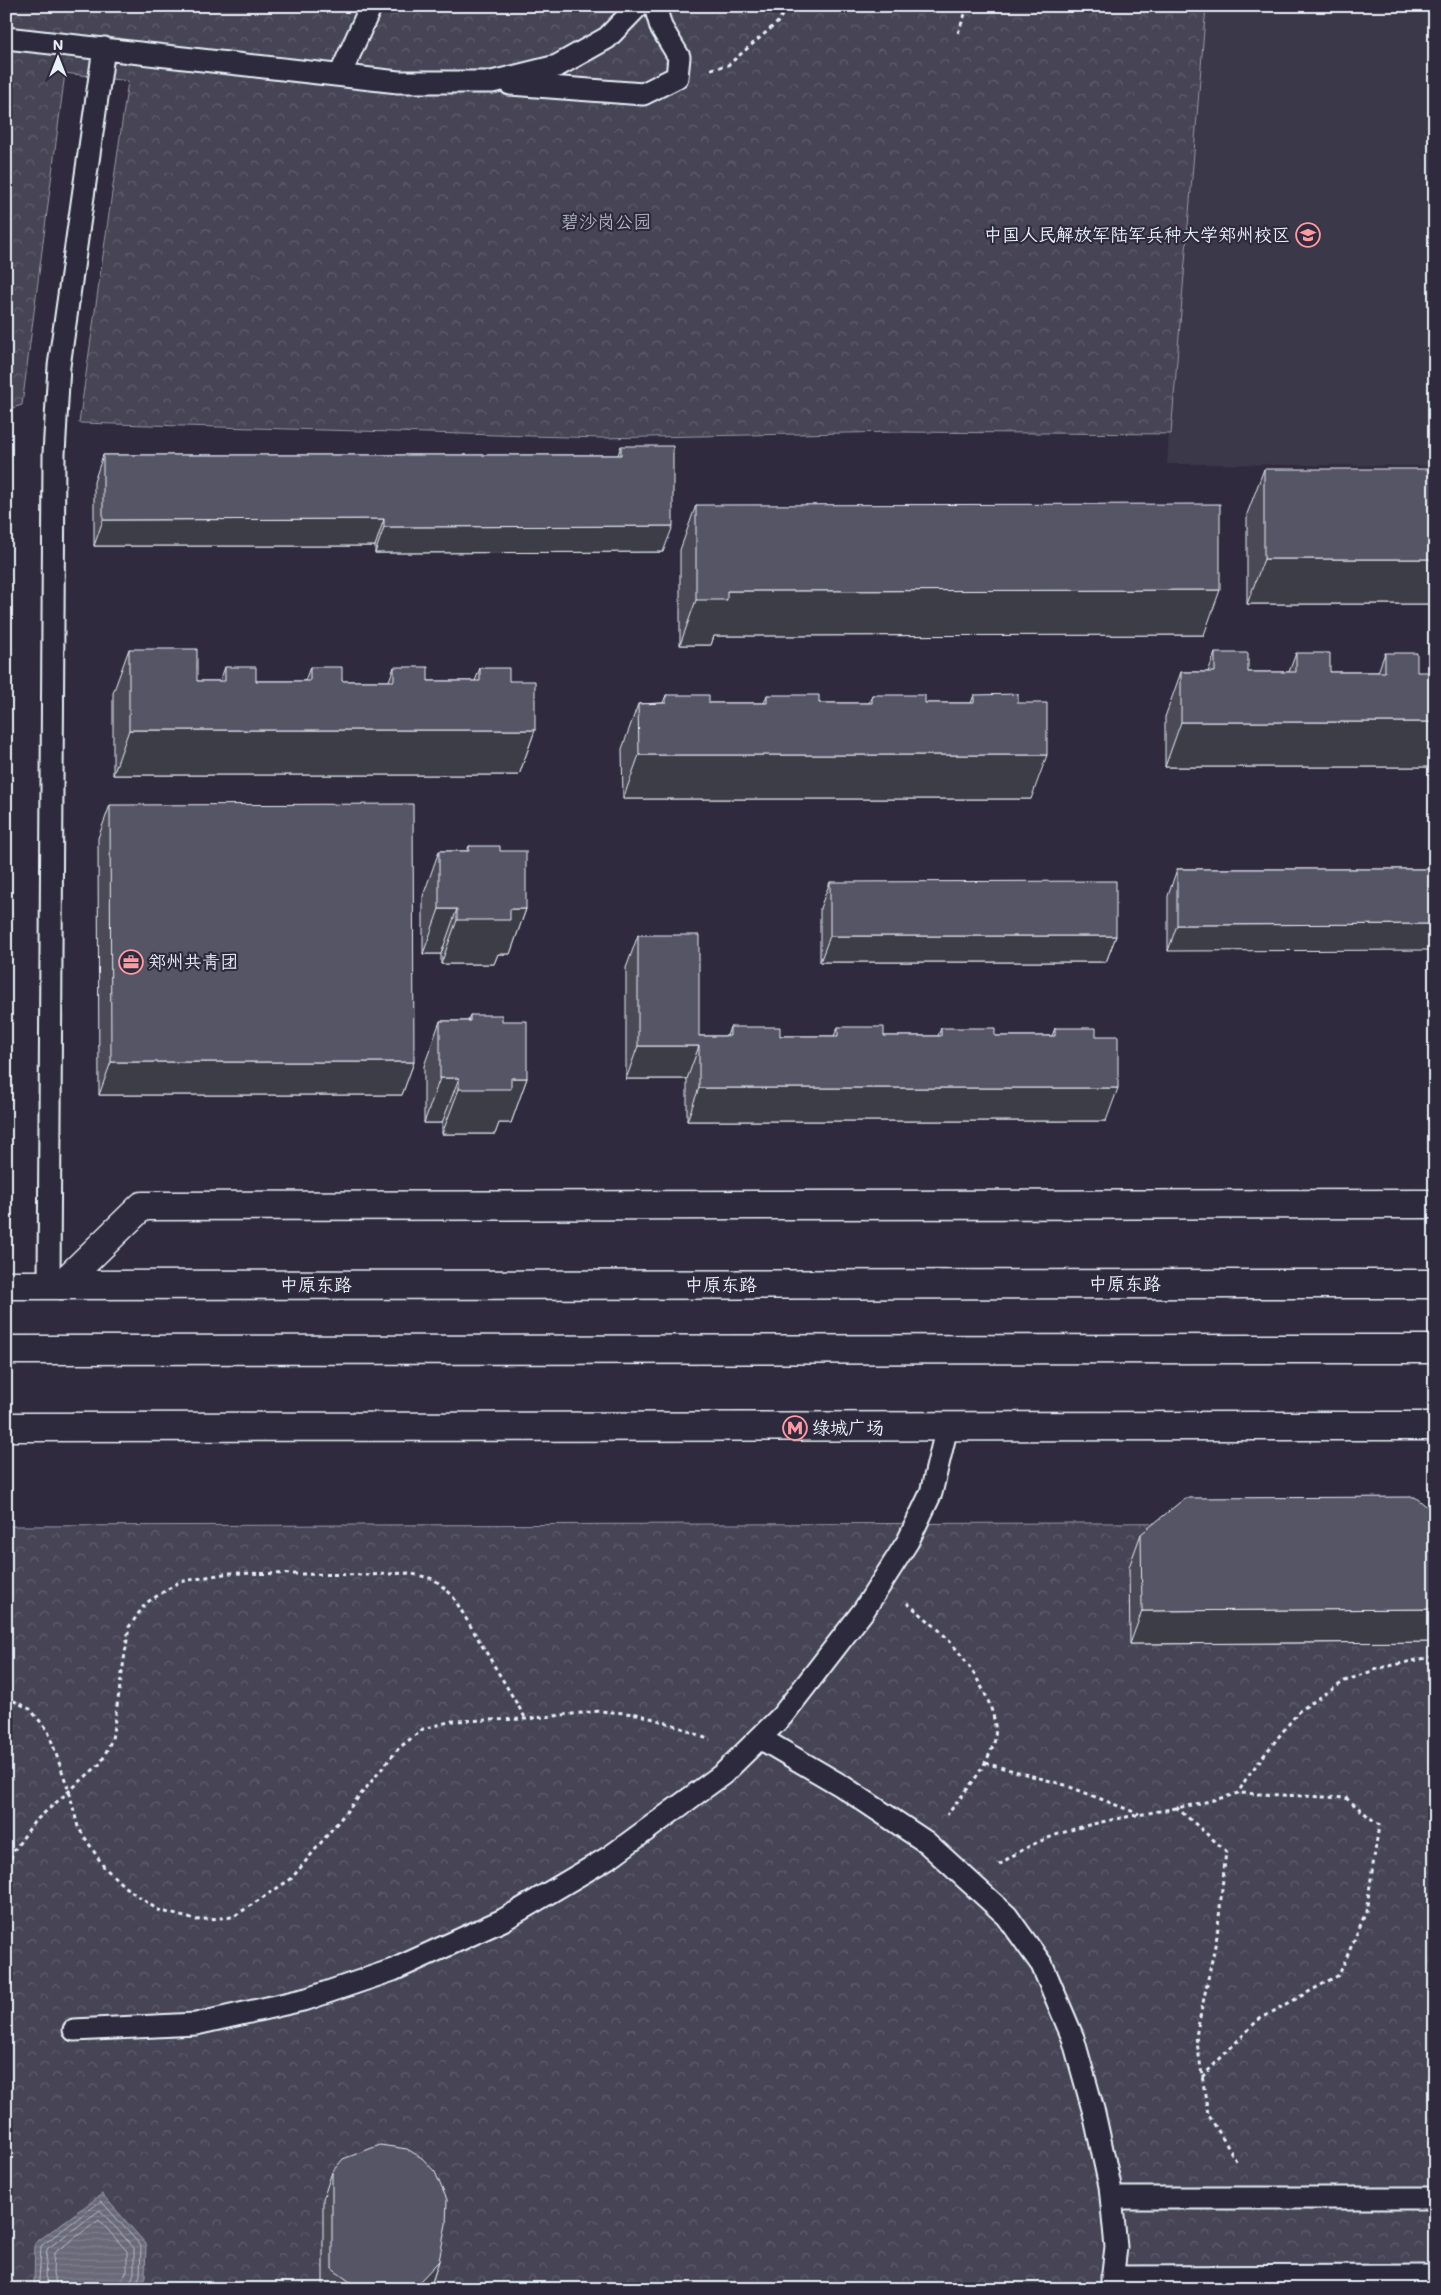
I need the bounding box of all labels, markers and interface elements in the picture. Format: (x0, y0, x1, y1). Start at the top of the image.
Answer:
north arrow (32, 32, 82, 82)
text: N (53, 35, 63, 54)
park label: 碧沙岗公园 (561, 209, 651, 233)
place label: 中国人民解放军陆军兵种大学郑州校区 (984, 222, 1290, 246)
school or university icon: 中国人民解放军陆军兵种大学郑州校区 (1295, 222, 1321, 248)
office icon: 郑州共青团 (118, 949, 144, 975)
place label: 郑州共青团 (148, 949, 238, 973)
street label: 中原东路 (1089, 1271, 1161, 1295)
street label: 中原东路 (280, 1272, 352, 1296)
street label: 中原东路 (685, 1272, 757, 1296)
metro station icon: 绿城广场 (782, 1415, 808, 1441)
place label: 绿城广场 (812, 1415, 884, 1439)

